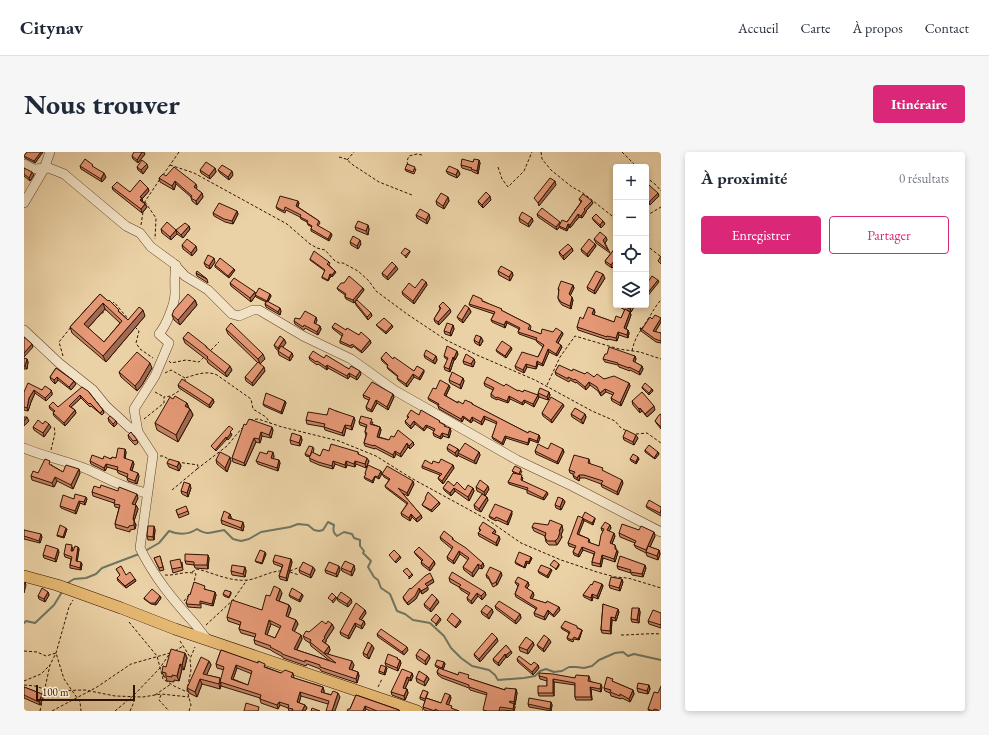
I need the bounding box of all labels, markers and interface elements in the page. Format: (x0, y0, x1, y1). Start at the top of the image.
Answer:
text: Citynav (20, 15, 83, 40)
text: Accueil (738, 19, 779, 37)
text: Carte (801, 19, 831, 37)
text: À propos (853, 19, 903, 37)
text: Contact (925, 19, 969, 37)
button: Itinéraire (873, 85, 965, 123)
text: Nous trouver (24, 86, 180, 122)
map controls (613, 164, 649, 308)
button: + (613, 164, 649, 200)
text: À proximité (701, 167, 787, 189)
text: 0 résultats (899, 170, 949, 187)
button: − (613, 200, 649, 236)
button: Enregistrer (701, 216, 821, 254)
button: Partager (829, 216, 949, 254)
button: locate (613, 236, 649, 272)
button: layers (613, 272, 649, 308)
scale bar (36, 683, 135, 702)
text: 100 m (42, 685, 69, 699)

